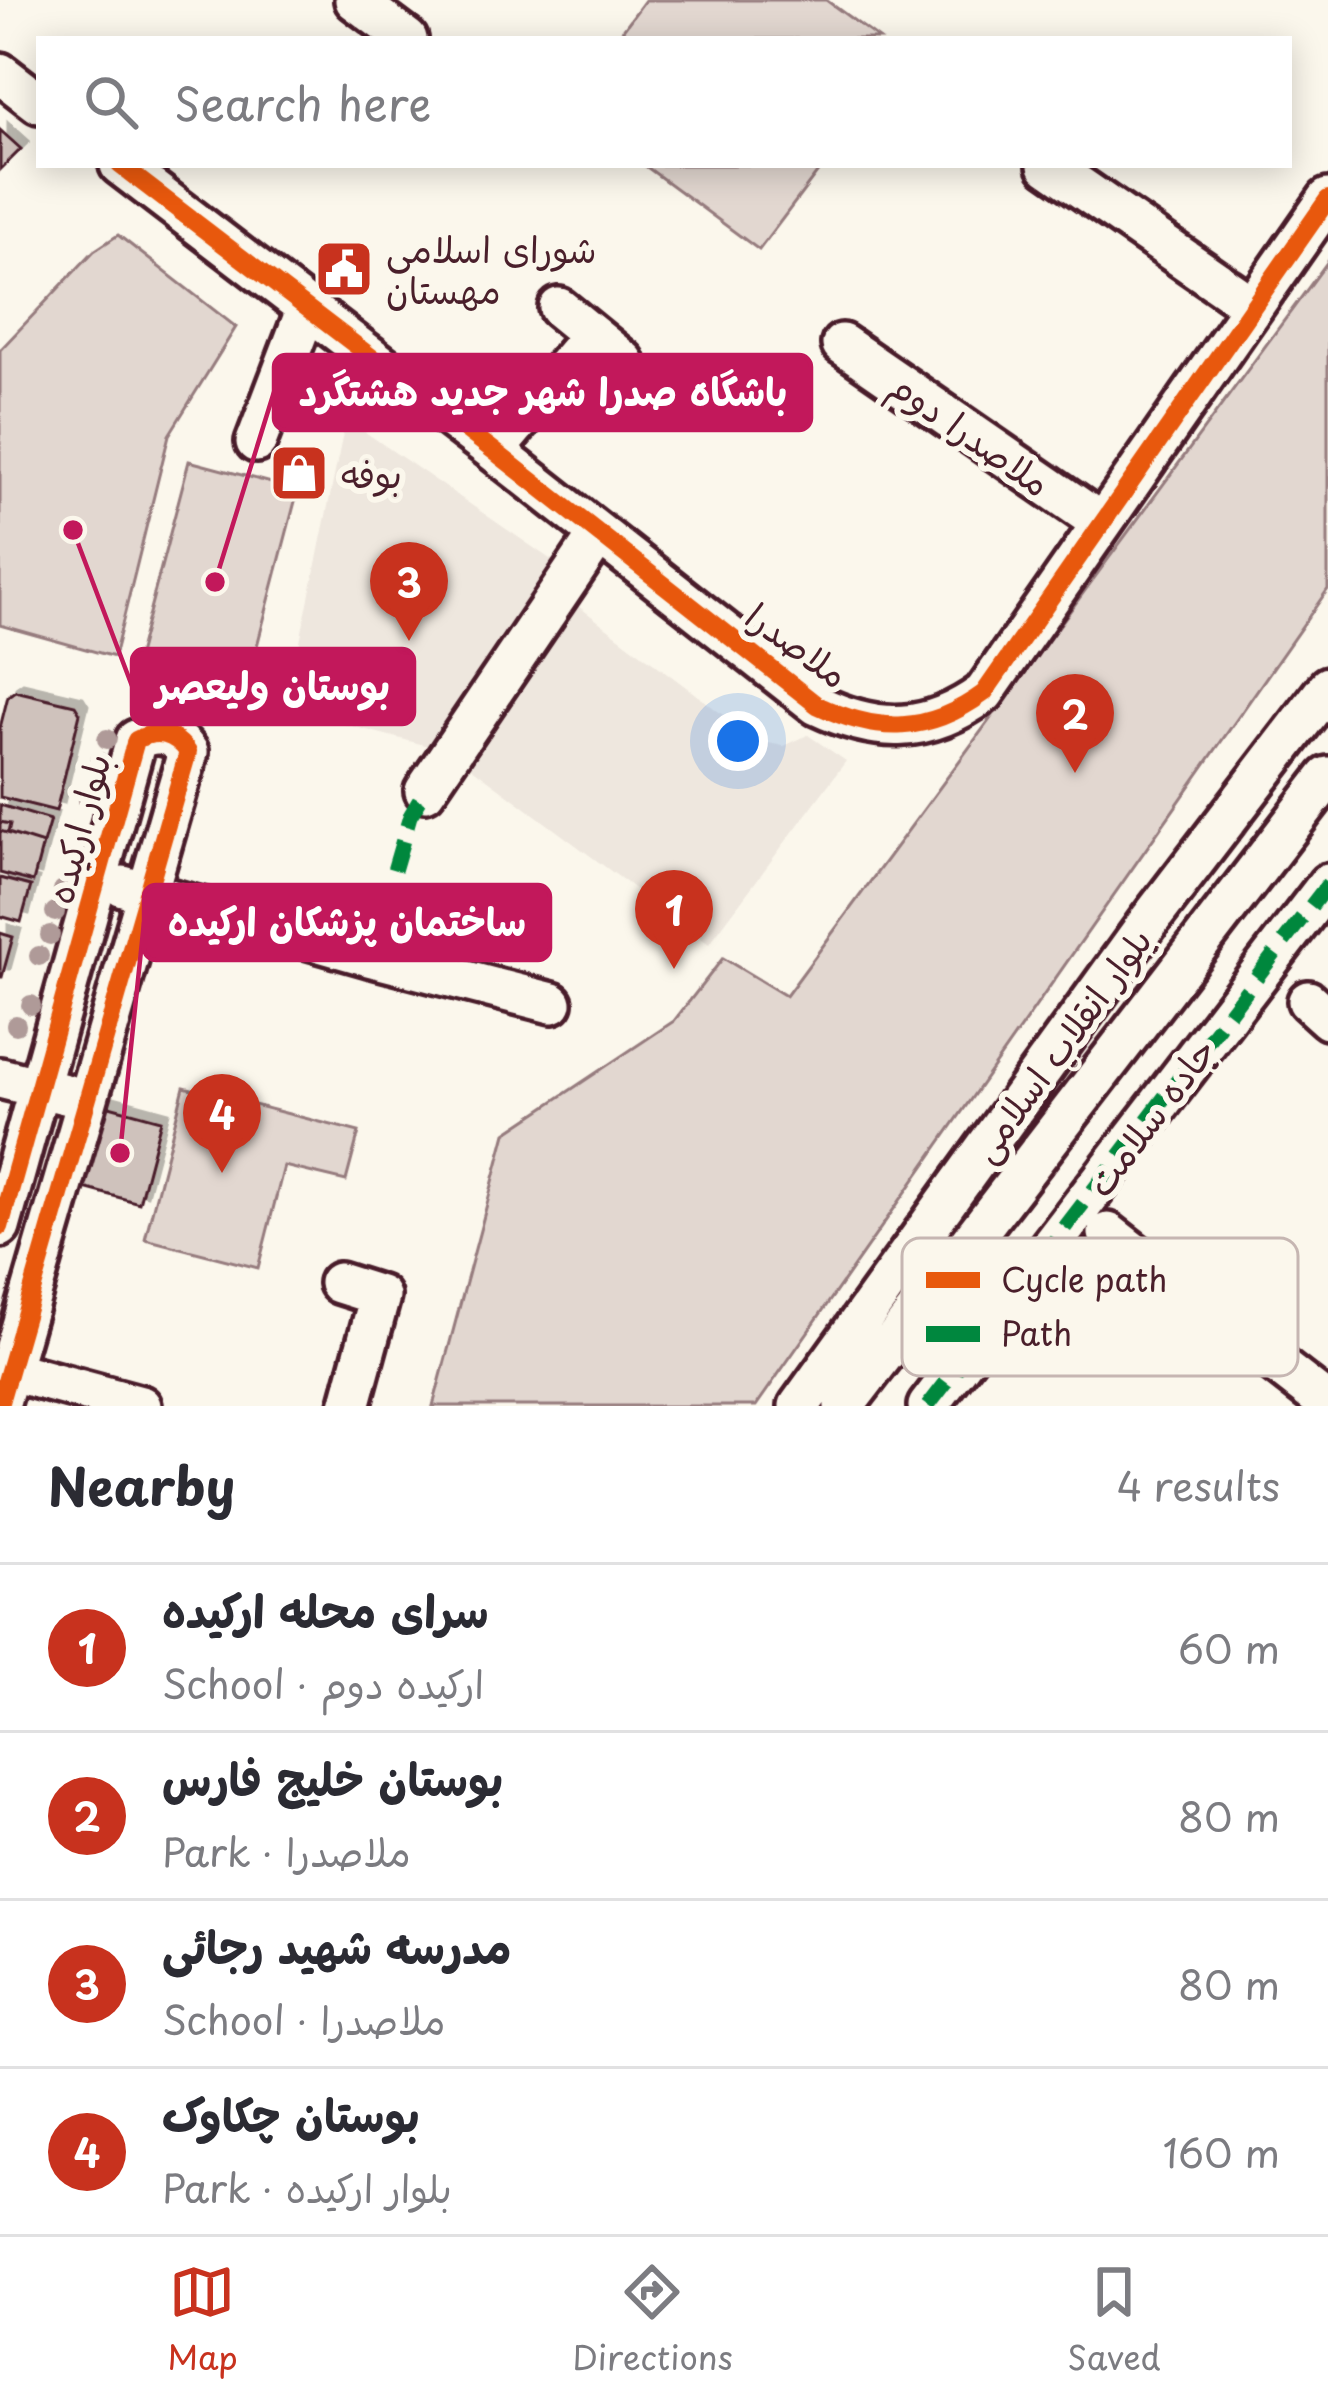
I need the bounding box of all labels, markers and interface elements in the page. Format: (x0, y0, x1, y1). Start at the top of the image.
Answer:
search box (36, 36, 1292, 168)
text: Search here (174, 68, 431, 136)
icon: search (78, 69, 144, 135)
place label: شورای اسلامی مهستان (386, 221, 597, 316)
public building icon: شورای اسلامی مهستان (313, 238, 375, 300)
callout: باشگاه صدرا شهر جدید هشتگرد (274, 355, 811, 430)
street label: ملاصدرا دوم (877, 358, 1063, 512)
text: باشگاه صدرا شهر جدید هشتگرد (299, 360, 787, 419)
shop icon: بوفه (268, 442, 330, 504)
place label: بوفه (341, 446, 402, 500)
pin: 3 (370, 542, 448, 641)
street label: ملاصدرا (735, 588, 861, 700)
callout: بوستان ولیعصر (132, 649, 414, 724)
text: بوستان ولیعصر (152, 654, 390, 713)
pin: 2 (1036, 674, 1114, 773)
your location (708, 711, 768, 771)
street label: بلوار ارکیده (31, 747, 123, 909)
pin: 1 (635, 870, 713, 969)
callout: ساختمان پزشکان ارکیده (144, 885, 550, 960)
text: ساختمان پزشکان ارکیده (168, 890, 526, 949)
street label: بلوار انقلاب اسلامی (956, 916, 1164, 1172)
street label: جاده سلامت (1072, 1025, 1228, 1207)
pin: 4 (183, 1074, 261, 1173)
legend (902, 1238, 1298, 1376)
text: Cycle path (1001, 1253, 1167, 1303)
text: Path (1001, 1307, 1072, 1357)
text: Nearby (48, 1446, 235, 1523)
text: 4 results (1117, 1455, 1280, 1514)
text: سرای محله ارکیده (162, 1575, 489, 1643)
text: 1 (78, 1618, 96, 1677)
text: 60 m (1178, 1618, 1280, 1677)
text: School · ارکیده دوم (162, 1653, 484, 1712)
text: بوستان خلیج فارس (162, 1743, 503, 1811)
text: 2 (73, 1786, 101, 1845)
text: 80 m (1178, 1786, 1280, 1845)
text: Park · ملاصدرا (162, 1821, 411, 1880)
text: مدرسه شهید رجائی (162, 1911, 512, 1979)
text: 3 (74, 1954, 100, 2013)
text: 80 m (1178, 1954, 1280, 2013)
text: School · ملاصدرا (162, 1989, 446, 2048)
text: بوستان چکاوک (162, 2079, 420, 2147)
text: 4 (74, 2122, 100, 2181)
text: 160 m (1163, 2122, 1280, 2181)
text: Park · بلوار ارکیده (162, 2157, 452, 2216)
tab: Map (167, 2259, 238, 2381)
tab: Directions (572, 2259, 733, 2381)
tab: Saved (1067, 2259, 1161, 2381)

